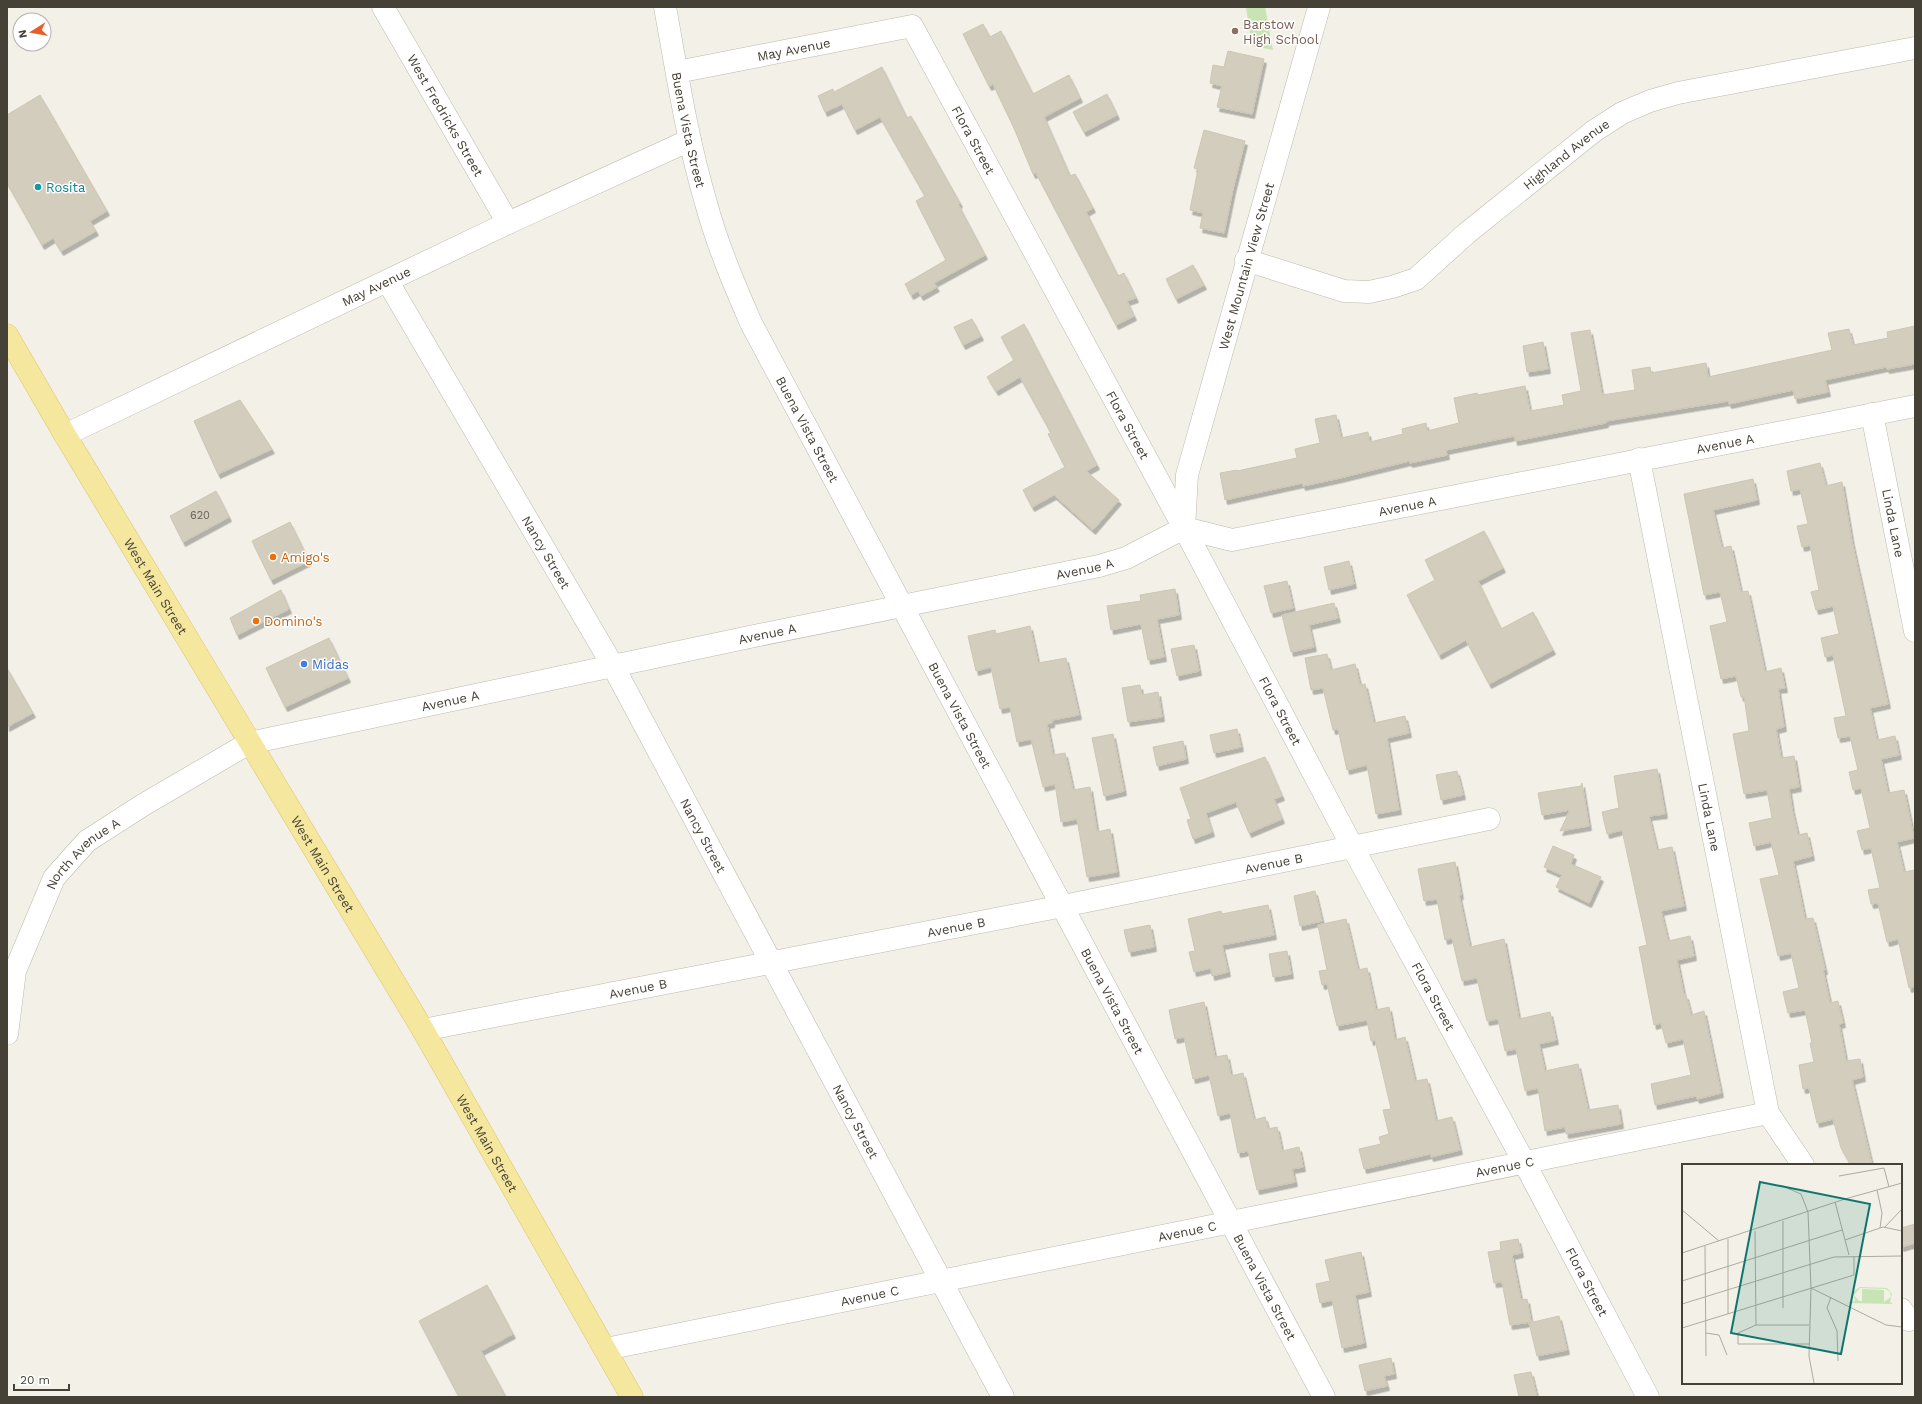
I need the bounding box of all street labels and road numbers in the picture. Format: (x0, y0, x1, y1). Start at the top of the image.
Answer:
street label: May Avenue (756, 35, 832, 64)
street label: West Fredricks Street (404, 52, 487, 179)
street label: Buena Vista Street (669, 71, 709, 190)
street label: Flora Street (949, 103, 999, 177)
street label: Highland Avenue (1520, 116, 1612, 193)
street label: West Mountain View Street (1215, 180, 1277, 352)
street label: May Avenue (339, 263, 413, 309)
street label: Buena Vista Street (773, 374, 842, 485)
street label: Flora Street (1103, 388, 1153, 462)
street label: Avenue A (1695, 430, 1756, 456)
street label: Linda Lane (1879, 487, 1908, 559)
street label: Avenue A (1377, 493, 1438, 519)
street label: Nancy Street (519, 513, 574, 592)
street label: West Main Street (121, 535, 191, 638)
street label: Avenue A (1055, 555, 1116, 582)
street label: Avenue A (737, 620, 798, 647)
street label: Buena Vista Street (926, 659, 995, 771)
street label: Flora Street (1256, 674, 1305, 748)
street label: Avenue A (420, 687, 481, 714)
street label: Linda Lane (1696, 781, 1724, 853)
street label: Nancy Street (677, 796, 730, 876)
street label: West Main Street (288, 813, 358, 915)
street label: North Avenue A (43, 814, 123, 891)
street label: Avenue B (1243, 850, 1304, 876)
street label: Avenue B (926, 914, 986, 940)
street label: Buena Vista Street (1078, 945, 1147, 1057)
street label: Flora Street (1409, 959, 1459, 1033)
street label: Avenue B (608, 975, 668, 1001)
street label: Nancy Street (830, 1082, 882, 1161)
street label: West Main Street (454, 1092, 521, 1195)
street label: Avenue C (1474, 1153, 1535, 1180)
street label: Avenue C (1157, 1218, 1218, 1244)
street label: Buena Vista Street (1231, 1231, 1300, 1343)
street label: Flora Street (1563, 1245, 1612, 1319)
street label: Avenue C (839, 1282, 900, 1309)

